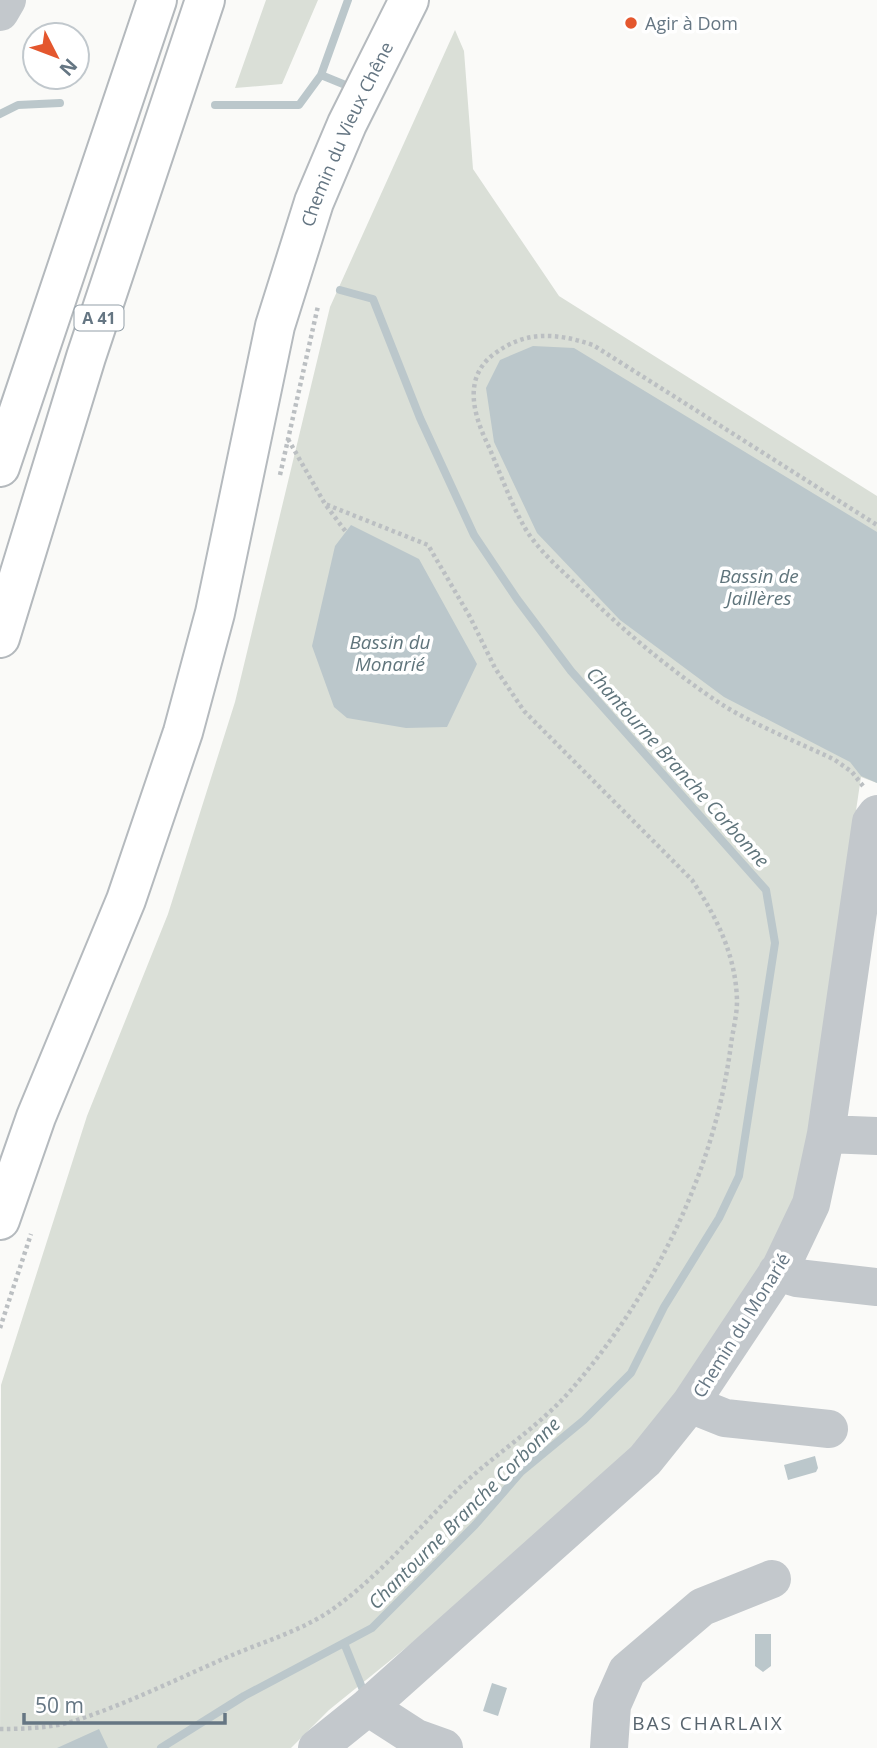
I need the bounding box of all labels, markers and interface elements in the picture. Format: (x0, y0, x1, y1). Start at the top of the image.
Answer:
place label: Agir à Dom (645, 11, 738, 35)
marker: Agir à Dom (623, 15, 639, 31)
north arrow (21, 21, 91, 91)
street label: Chemin du Vieux Chêne (295, 38, 398, 230)
text: N (54, 53, 83, 82)
road number: A 41 (74, 306, 124, 330)
water label: Bassin de Jaillères (719, 563, 799, 611)
water label: Bassin du Monarié (349, 629, 431, 677)
water label: Chantourne Branche Corbonne (581, 661, 775, 873)
street label: Chemin du Monarié (687, 1248, 795, 1402)
water label: Chantourne Branche Corbonne (362, 1411, 566, 1615)
scale bar (24, 1682, 226, 1726)
text: 50 m (35, 1691, 84, 1719)
district label: BAS CHARLAIX (632, 1710, 784, 1736)

